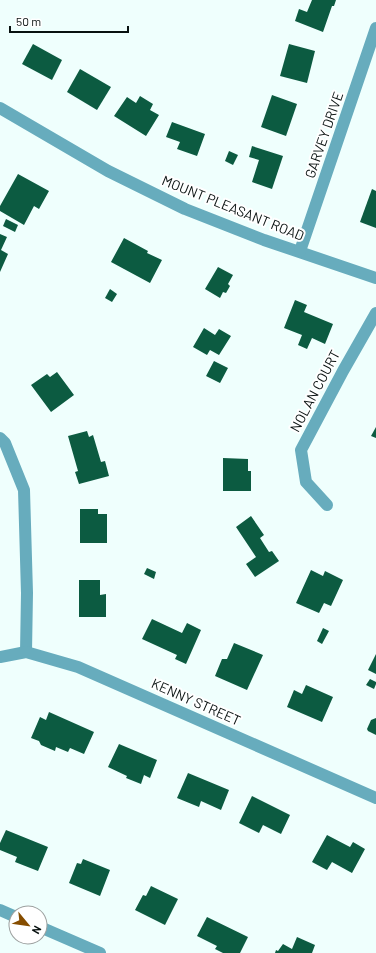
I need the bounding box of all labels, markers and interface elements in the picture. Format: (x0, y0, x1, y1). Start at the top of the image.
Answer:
scale bar (10, 8, 128, 34)
text: 50 m (16, 14, 41, 28)
street label: GARVEY DRIVE (301, 89, 346, 180)
street label: MOUNT PLEASANT ROAD (160, 171, 307, 244)
street label: NOLAN COURT (286, 347, 343, 435)
street label: KENNY STREET (149, 674, 243, 729)
north arrow (8, 905, 48, 945)
text: N (30, 924, 45, 936)

